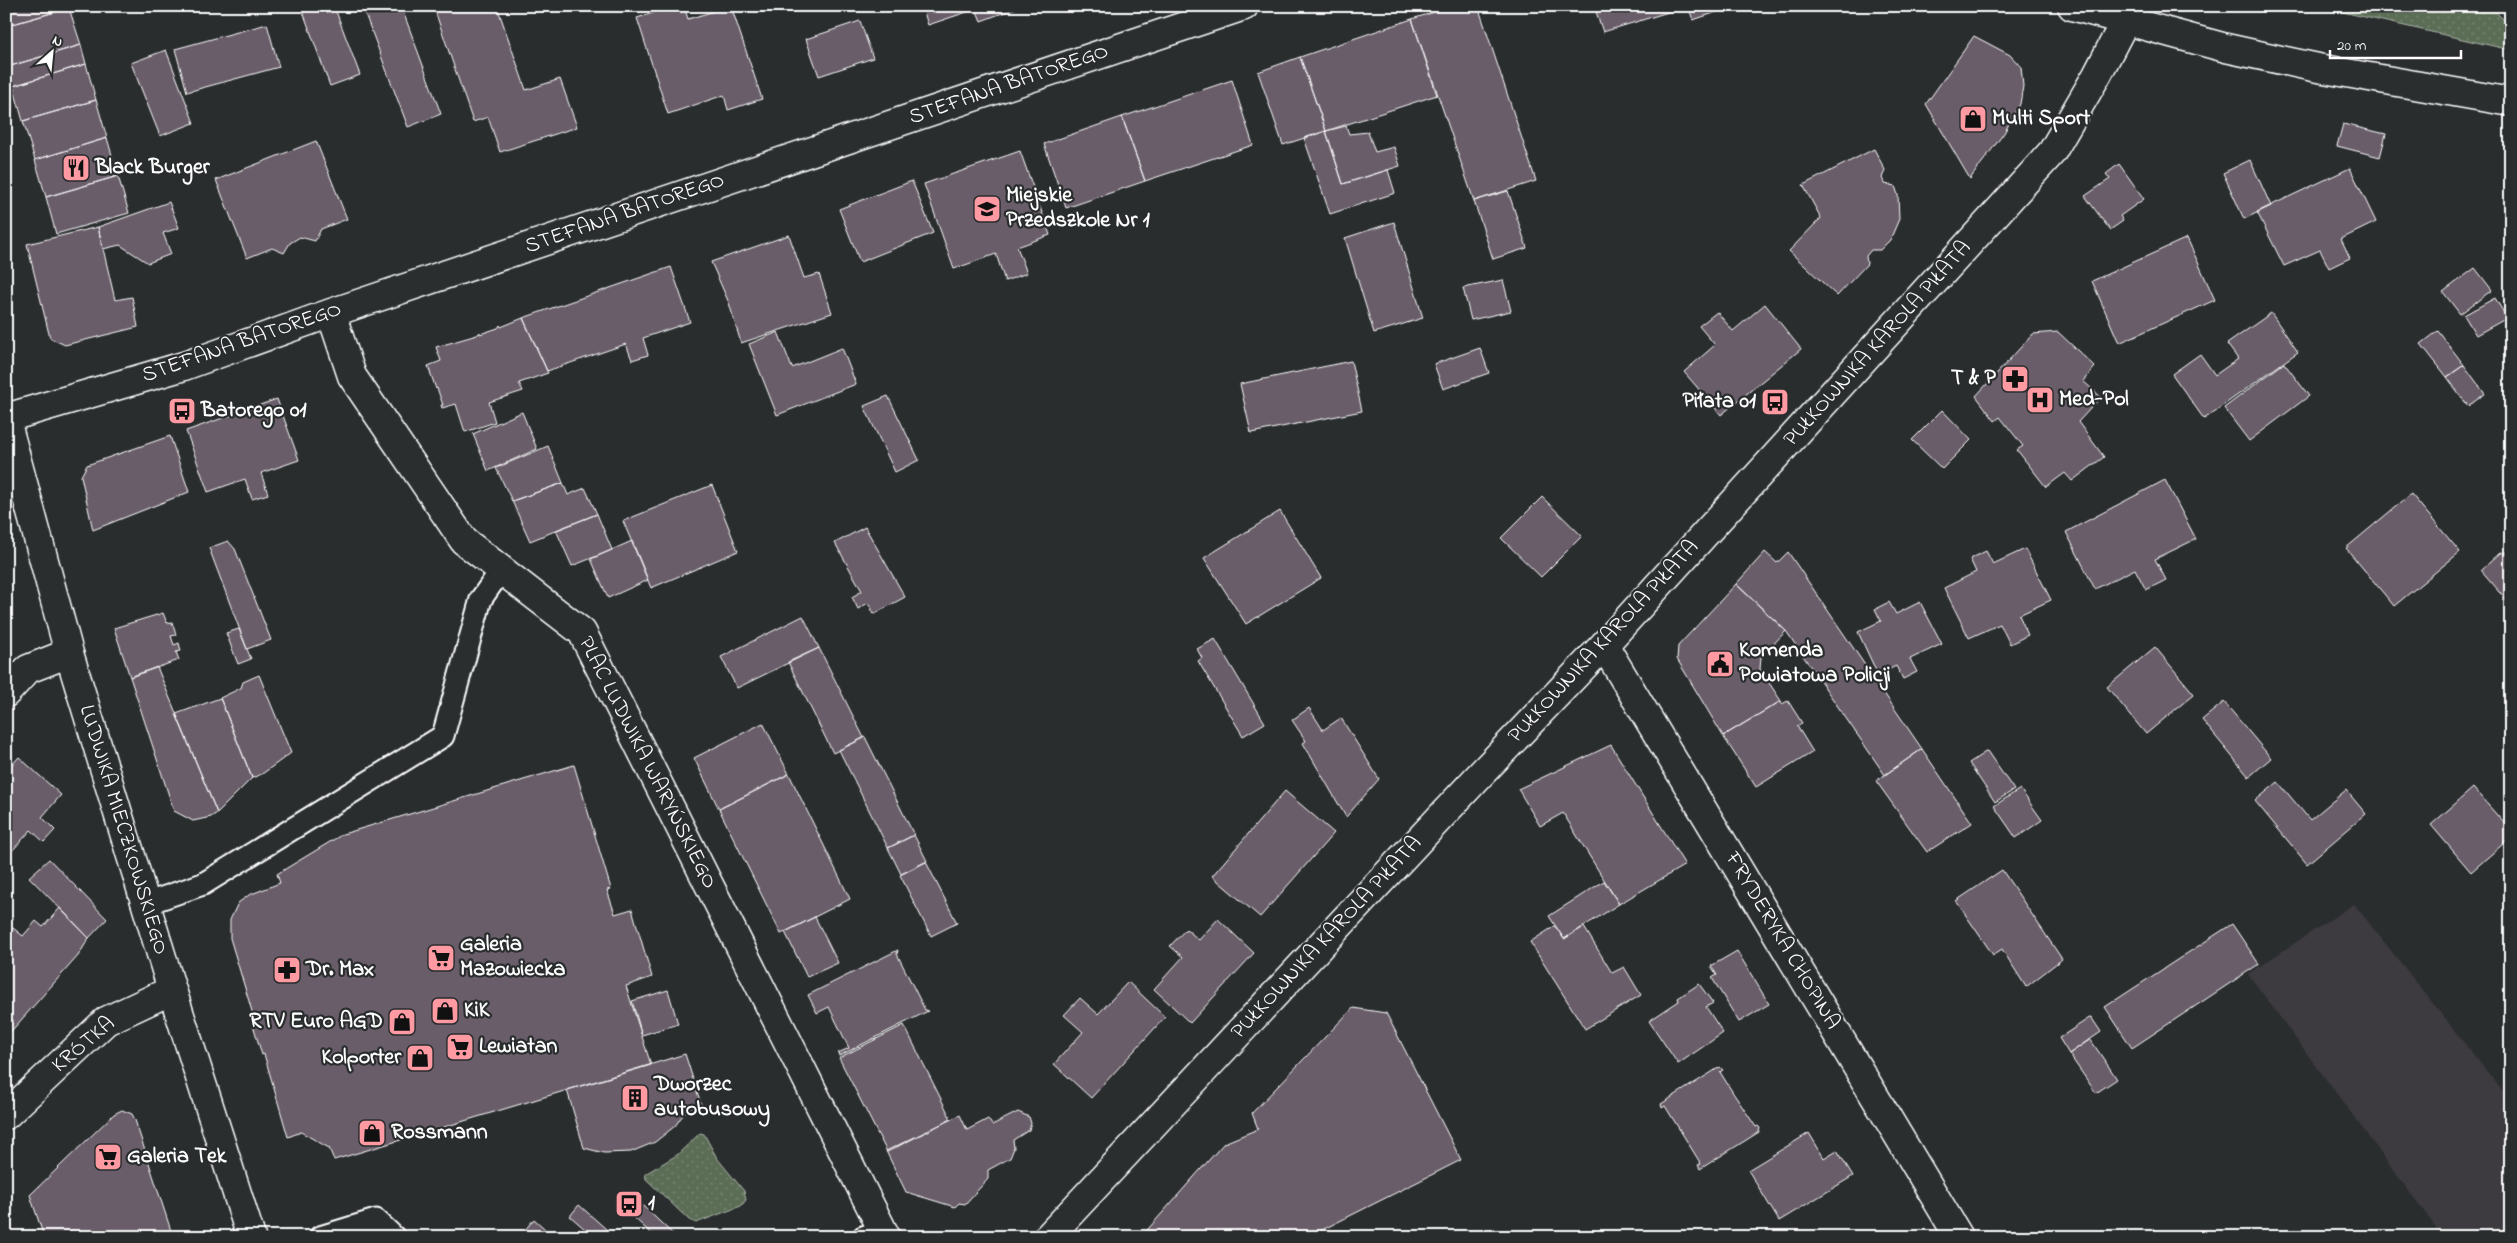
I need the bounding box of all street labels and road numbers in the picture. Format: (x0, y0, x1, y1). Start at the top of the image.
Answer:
street label: STEFANA BATOREGO (905, 36, 1113, 134)
street label: STEFANA BATOREGO (521, 165, 729, 263)
street label: PUŁKOWNIKA KAROLA PIŁATA (1776, 234, 1980, 454)
street label: STEFANA BATOREGO (138, 294, 346, 392)
street label: PUŁKOWNIKA KAROLA PIŁATA (1501, 533, 1707, 751)
street label: PLAC LUDWIKA WARYŃSKIEGO (569, 631, 725, 895)
street label: LUDWIKA MIECZKOWSKIEGO (70, 701, 176, 959)
street label: PUŁKOWNIKA KAROLA PIŁATA (1224, 829, 1430, 1047)
street label: FRYDERYKA CHOPINA (1716, 845, 1848, 1036)
street label: KRÓTKA (45, 1009, 123, 1081)

